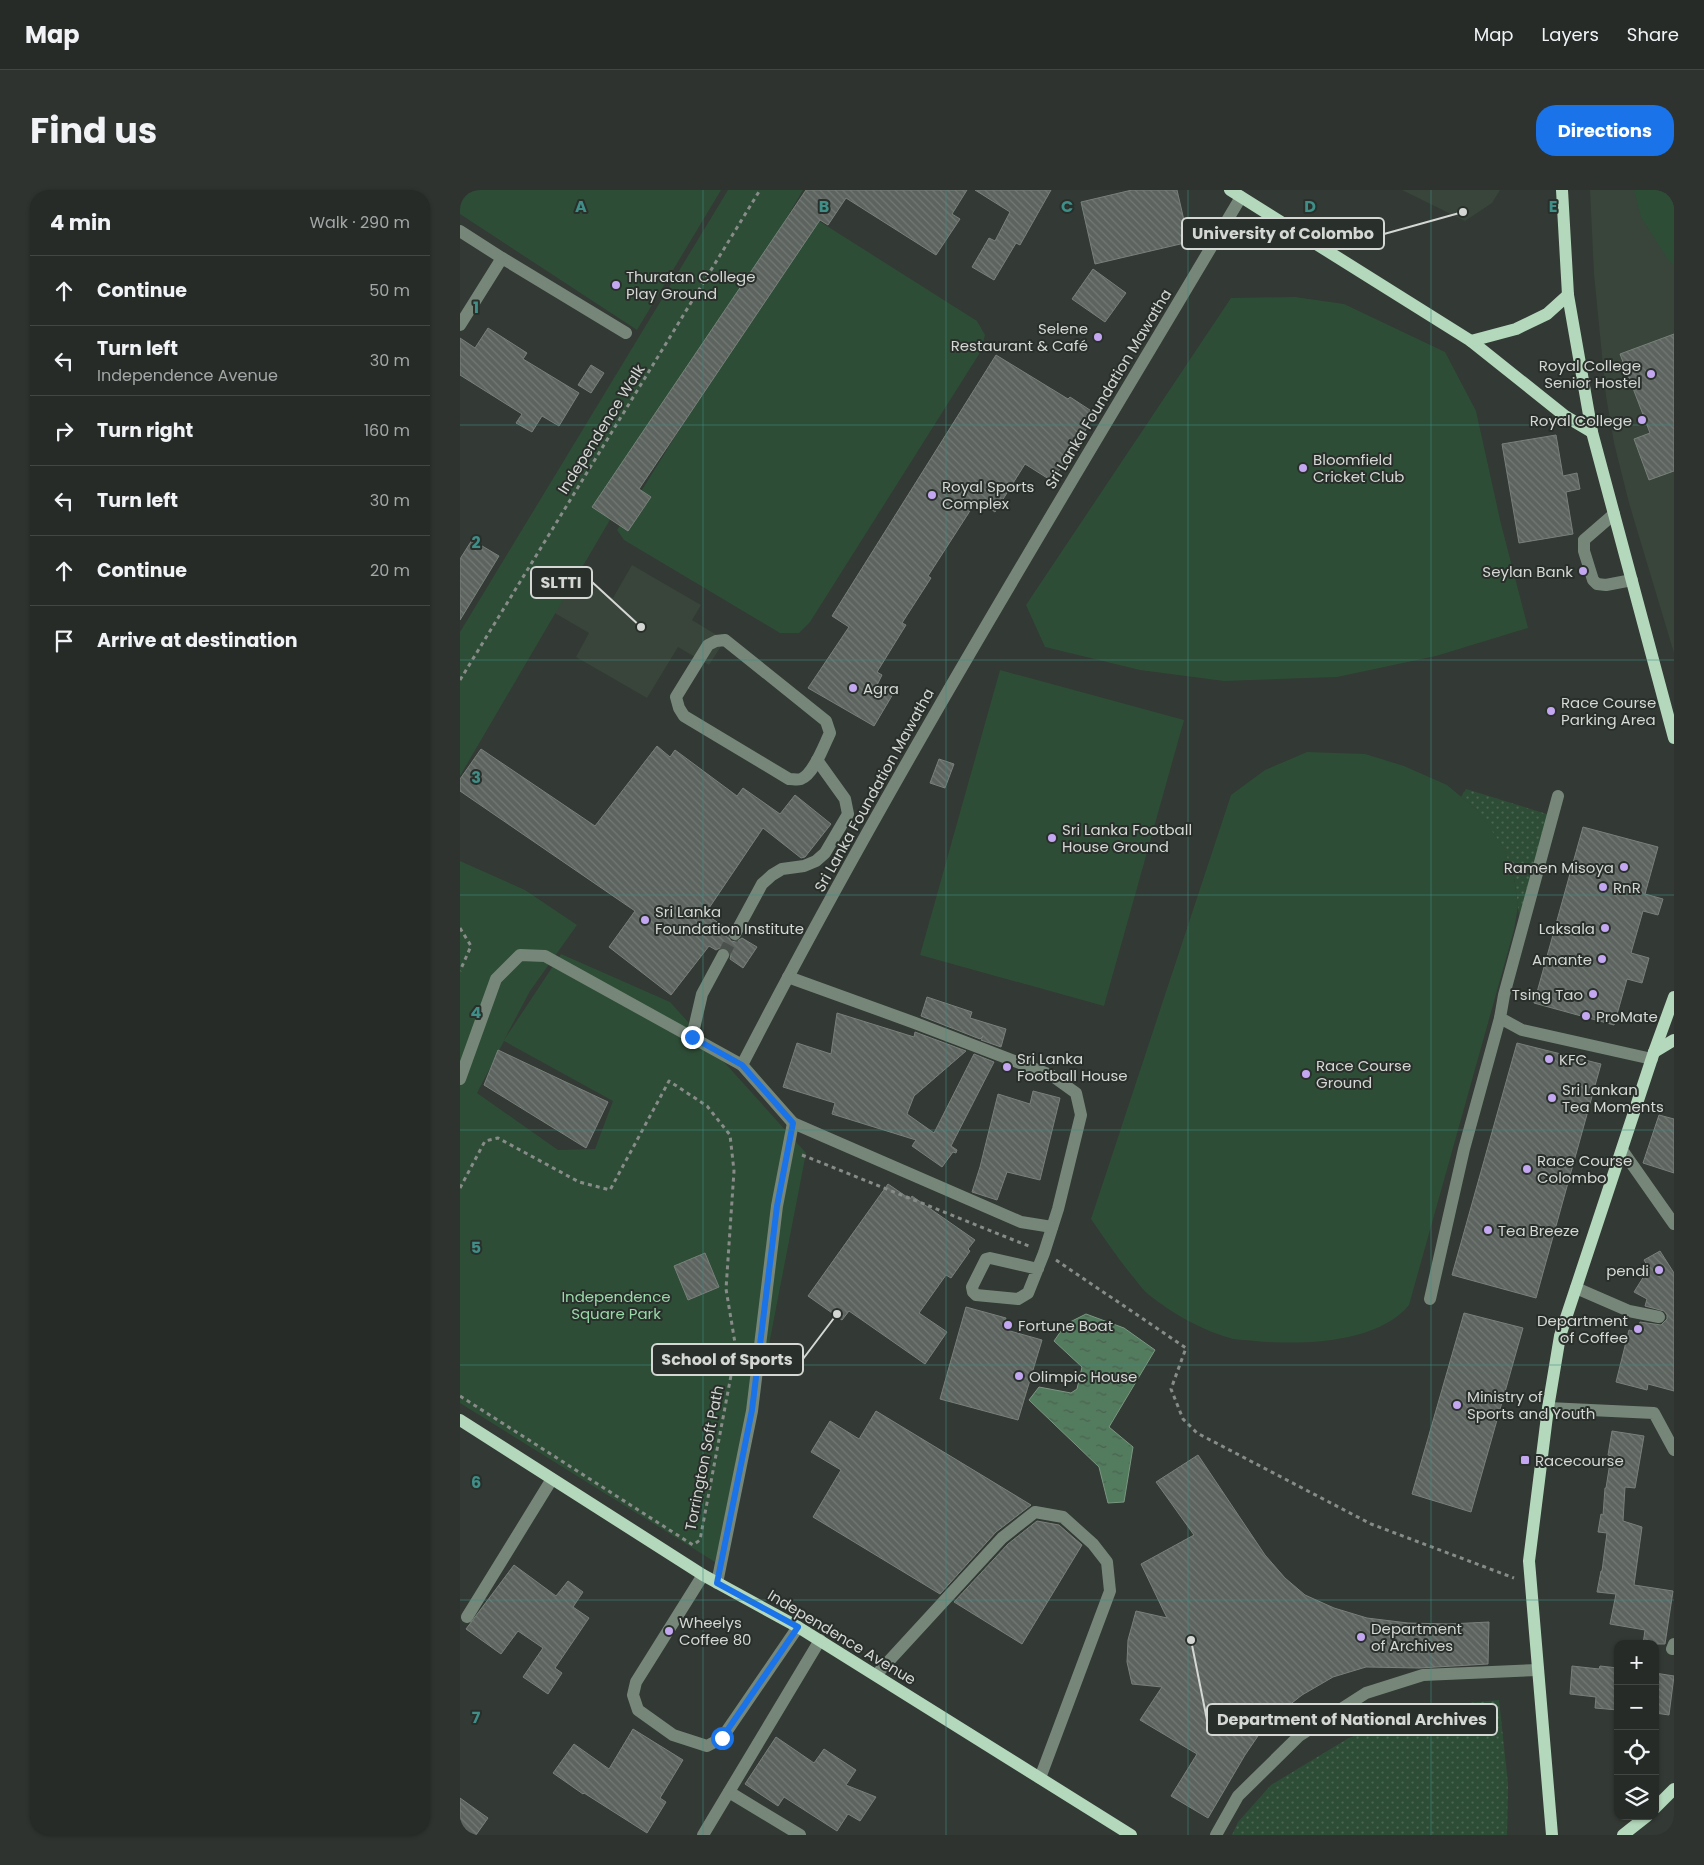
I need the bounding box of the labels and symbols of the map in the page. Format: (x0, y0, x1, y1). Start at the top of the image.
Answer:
text: A (575, 195, 587, 218)
text: B (819, 195, 829, 218)
text: C (1061, 195, 1073, 218)
text: D (1304, 195, 1316, 218)
text: E (1549, 195, 1557, 218)
callout: University of Colombo (1182, 218, 1384, 249)
text: University of Colombo (1192, 222, 1374, 245)
place label: Thuratan College Play Ground (626, 266, 756, 304)
marker: Thuratan College Play Ground (610, 279, 622, 291)
street label: Sri Lanka Foundation Mawatha (1040, 285, 1176, 493)
text: 1 (473, 296, 479, 319)
place label: Selene Restaurant & Café (951, 318, 1088, 356)
marker: Selene Restaurant & Café (1092, 331, 1104, 343)
place label: Royal College Senior Hostel (1539, 355, 1641, 393)
street label: Independence Walk (553, 360, 650, 498)
marker: Royal College Senior Hostel (1645, 368, 1657, 380)
place label: Royal College (1530, 410, 1632, 431)
marker: Royal College (1636, 414, 1648, 426)
place label: Bloomfield Cricket Club (1313, 449, 1404, 487)
marker: Bloomfield Cricket Club (1297, 462, 1309, 474)
place label: Royal Sports Complex (942, 476, 1035, 514)
marker: Royal Sports Complex (926, 489, 938, 501)
text: 2 (471, 531, 481, 554)
place label: Seylan Bank (1482, 561, 1573, 582)
marker: Seylan Bank (1577, 565, 1589, 577)
callout: SLTTI (531, 567, 592, 598)
text: SLTTI (540, 571, 582, 594)
place label: Agra (863, 678, 899, 699)
marker: Agra (847, 682, 859, 694)
street label: Sri Lanka Foundation Mawatha (809, 684, 939, 896)
place label: Race Course Parking Area (1561, 692, 1656, 730)
marker: Race Course Parking Area (1545, 705, 1557, 717)
text: 3 (471, 766, 481, 789)
place label: Sri Lanka Football House Ground (1062, 819, 1192, 857)
marker: Sri Lanka Football House Ground (1046, 832, 1058, 844)
place label: Ramen Misoya (1504, 857, 1614, 878)
marker: Ramen Misoya (1618, 861, 1630, 873)
place label: RnR (1613, 877, 1641, 898)
marker: RnR (1597, 881, 1609, 893)
place label: Sri Lanka Foundation Institute (655, 901, 804, 939)
marker: Sri Lanka Foundation Institute (639, 914, 651, 926)
place label: Laksala (1539, 918, 1595, 939)
marker: Laksala (1599, 922, 1611, 934)
place label: Amante (1532, 949, 1592, 970)
marker: Amante (1596, 953, 1608, 965)
place label: Tsing Tao (1512, 984, 1583, 1005)
marker: Tsing Tao (1587, 988, 1599, 1000)
text: 4 (471, 1001, 482, 1024)
place label: ProMate (1596, 1006, 1658, 1027)
marker: ProMate (1580, 1010, 1592, 1022)
route end (681, 1026, 704, 1049)
place label: Sri Lanka Football House (1017, 1048, 1128, 1086)
place label: KFC (1559, 1049, 1587, 1070)
marker: KFC (1543, 1053, 1555, 1065)
place label: Race Course Ground (1316, 1055, 1411, 1093)
marker: Sri Lanka Football House (1001, 1061, 1013, 1073)
marker: Race Course Ground (1300, 1068, 1312, 1080)
place label: Sri Lankan Tea Moments (1562, 1079, 1664, 1117)
marker: Sri Lankan Tea Moments (1546, 1092, 1558, 1104)
place label: Race Course Colombo (1537, 1150, 1632, 1188)
marker: Race Course Colombo (1521, 1163, 1533, 1175)
place label: Tea Breeze (1498, 1220, 1579, 1241)
marker: Tea Breeze (1482, 1224, 1494, 1236)
text: 5 (471, 1236, 481, 1259)
place label: pendi (1606, 1260, 1649, 1281)
marker: pendi (1653, 1264, 1665, 1276)
park label: Independence Square Park (561, 1286, 671, 1324)
place label: Department of Coffee (1537, 1310, 1628, 1348)
place label: Fortune Boat (1018, 1315, 1113, 1336)
marker: Fortune Boat (1002, 1319, 1014, 1331)
marker: Department of Coffee (1632, 1323, 1644, 1335)
callout: School of Sports (652, 1344, 803, 1375)
text: School of Sports (661, 1348, 793, 1371)
place label: Olimpic House (1029, 1366, 1137, 1387)
marker: Olimpic House (1013, 1370, 1025, 1382)
street label: Torrington Soft Path (680, 1384, 728, 1532)
place label: Ministry of Sports and Youth (1467, 1386, 1595, 1424)
marker: Ministry of Sports and Youth (1451, 1399, 1463, 1411)
place label: Racecourse (1535, 1450, 1624, 1471)
marker: Racecourse (1519, 1454, 1531, 1466)
text: 6 (471, 1471, 481, 1494)
street label: Independence Avenue (764, 1584, 920, 1690)
place label: Wheelys Coffee 80 (679, 1612, 752, 1650)
place label: Department of Archives (1371, 1618, 1462, 1656)
marker: Wheelys Coffee 80 (663, 1625, 675, 1637)
marker: Department of Archives (1355, 1631, 1367, 1643)
callout: Department of National Archives (1207, 1704, 1497, 1735)
text: 7 (472, 1706, 481, 1729)
text: Department of National Archives (1217, 1708, 1487, 1731)
route start (711, 1727, 734, 1750)

